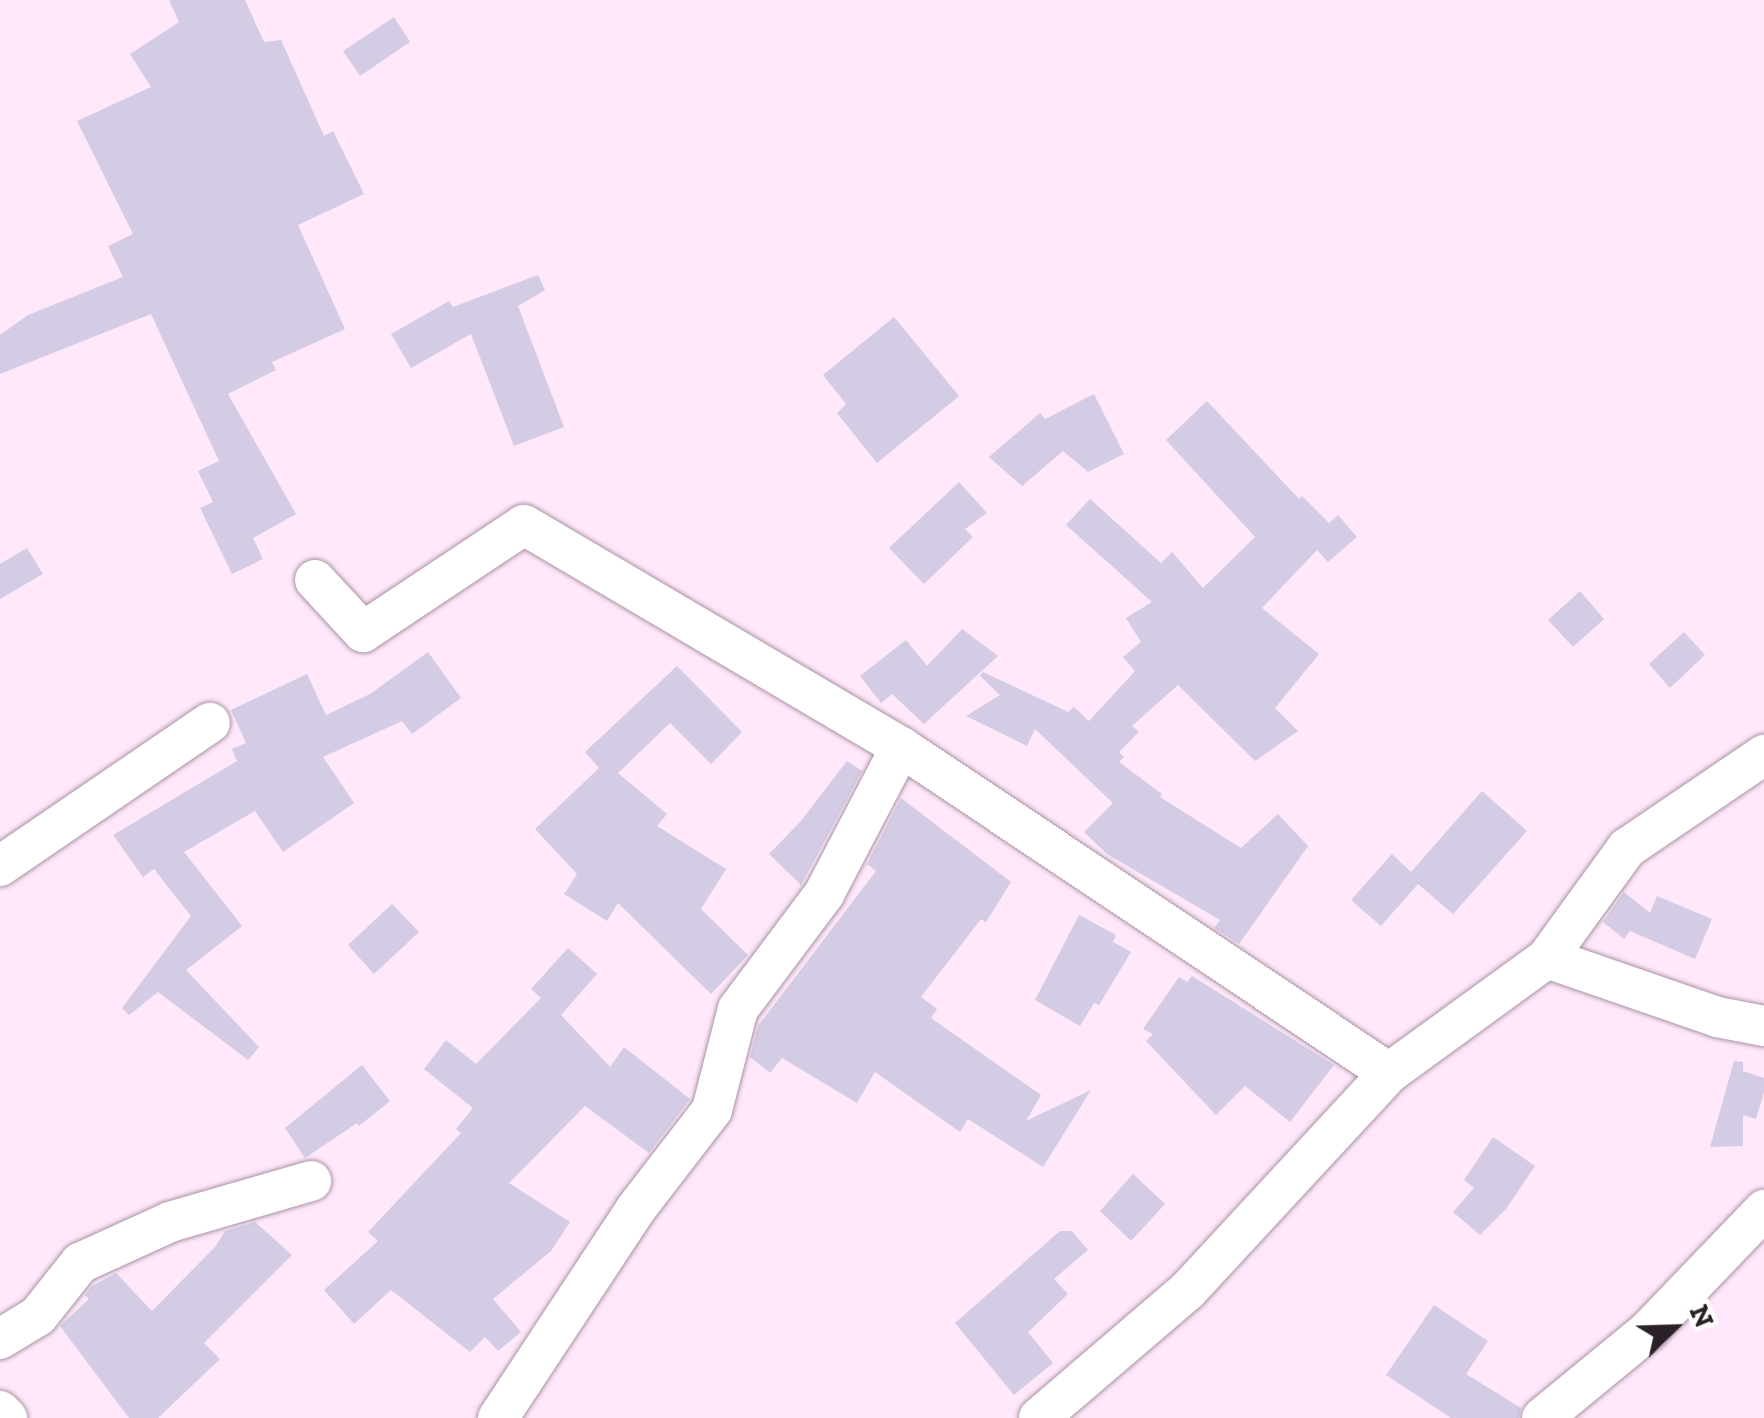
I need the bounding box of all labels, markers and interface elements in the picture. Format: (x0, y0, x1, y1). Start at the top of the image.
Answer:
north arrow (1624, 1278, 1724, 1378)
text: N (1683, 1300, 1721, 1332)

